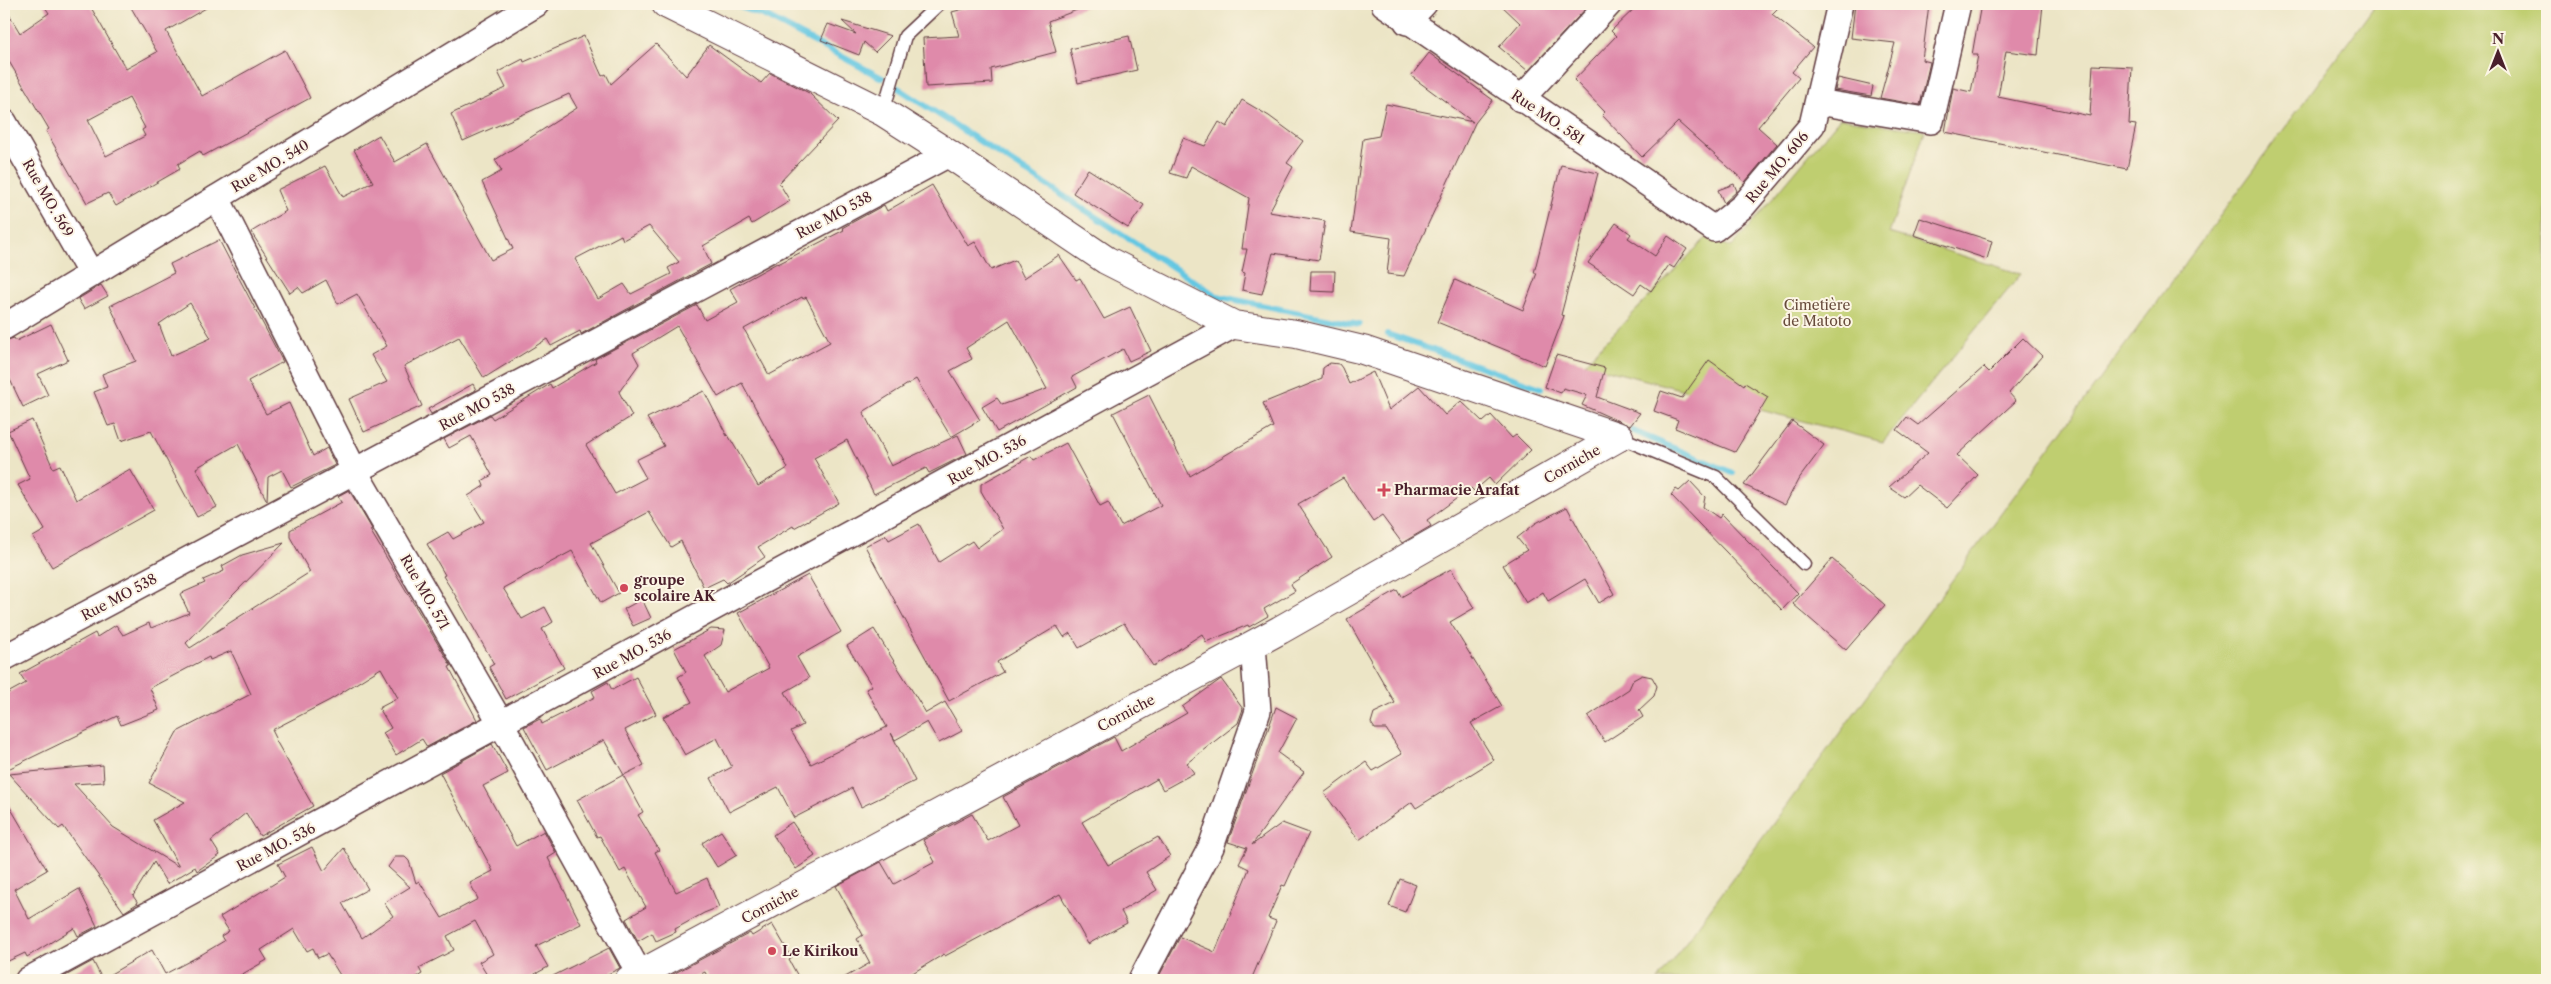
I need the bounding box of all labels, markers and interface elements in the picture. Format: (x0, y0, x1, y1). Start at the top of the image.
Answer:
north arrow (2474, 28, 2524, 78)
text: N (2492, 30, 2504, 48)
street label: Rue MO. 581 (1508, 86, 1588, 148)
street label: Rue MO. 606 (1742, 127, 1812, 207)
street label: Rue MO. 540 (228, 136, 312, 196)
street label: Rue MO. 569 (18, 156, 78, 240)
street label: Rue MO 538 (793, 187, 875, 243)
park label: Cimetière de Matoto (1783, 296, 1851, 330)
street label: Rue MO 538 (436, 379, 518, 435)
street label: Rue MO. 536 (945, 431, 1029, 489)
street label: Corniche (1541, 441, 1604, 487)
place label: Pharmacie Arafat (1394, 481, 1520, 499)
marker: Pharmacie Arafat (1378, 484, 1390, 496)
street label: Rue MO. 571 (396, 551, 454, 633)
street label: Rue MO 538 (78, 569, 160, 625)
place label: groupe scolaire AK (633, 571, 716, 605)
marker: groupe scolaire AK (618, 582, 630, 594)
street label: Rue MO. 536 (590, 625, 674, 683)
street label: Corniche (1094, 690, 1158, 736)
street label: Rue MO. 536 (234, 819, 318, 875)
street label: Corniche (738, 882, 802, 928)
place label: Le Kirikou (782, 942, 859, 960)
marker: Le Kirikou (766, 945, 778, 957)

